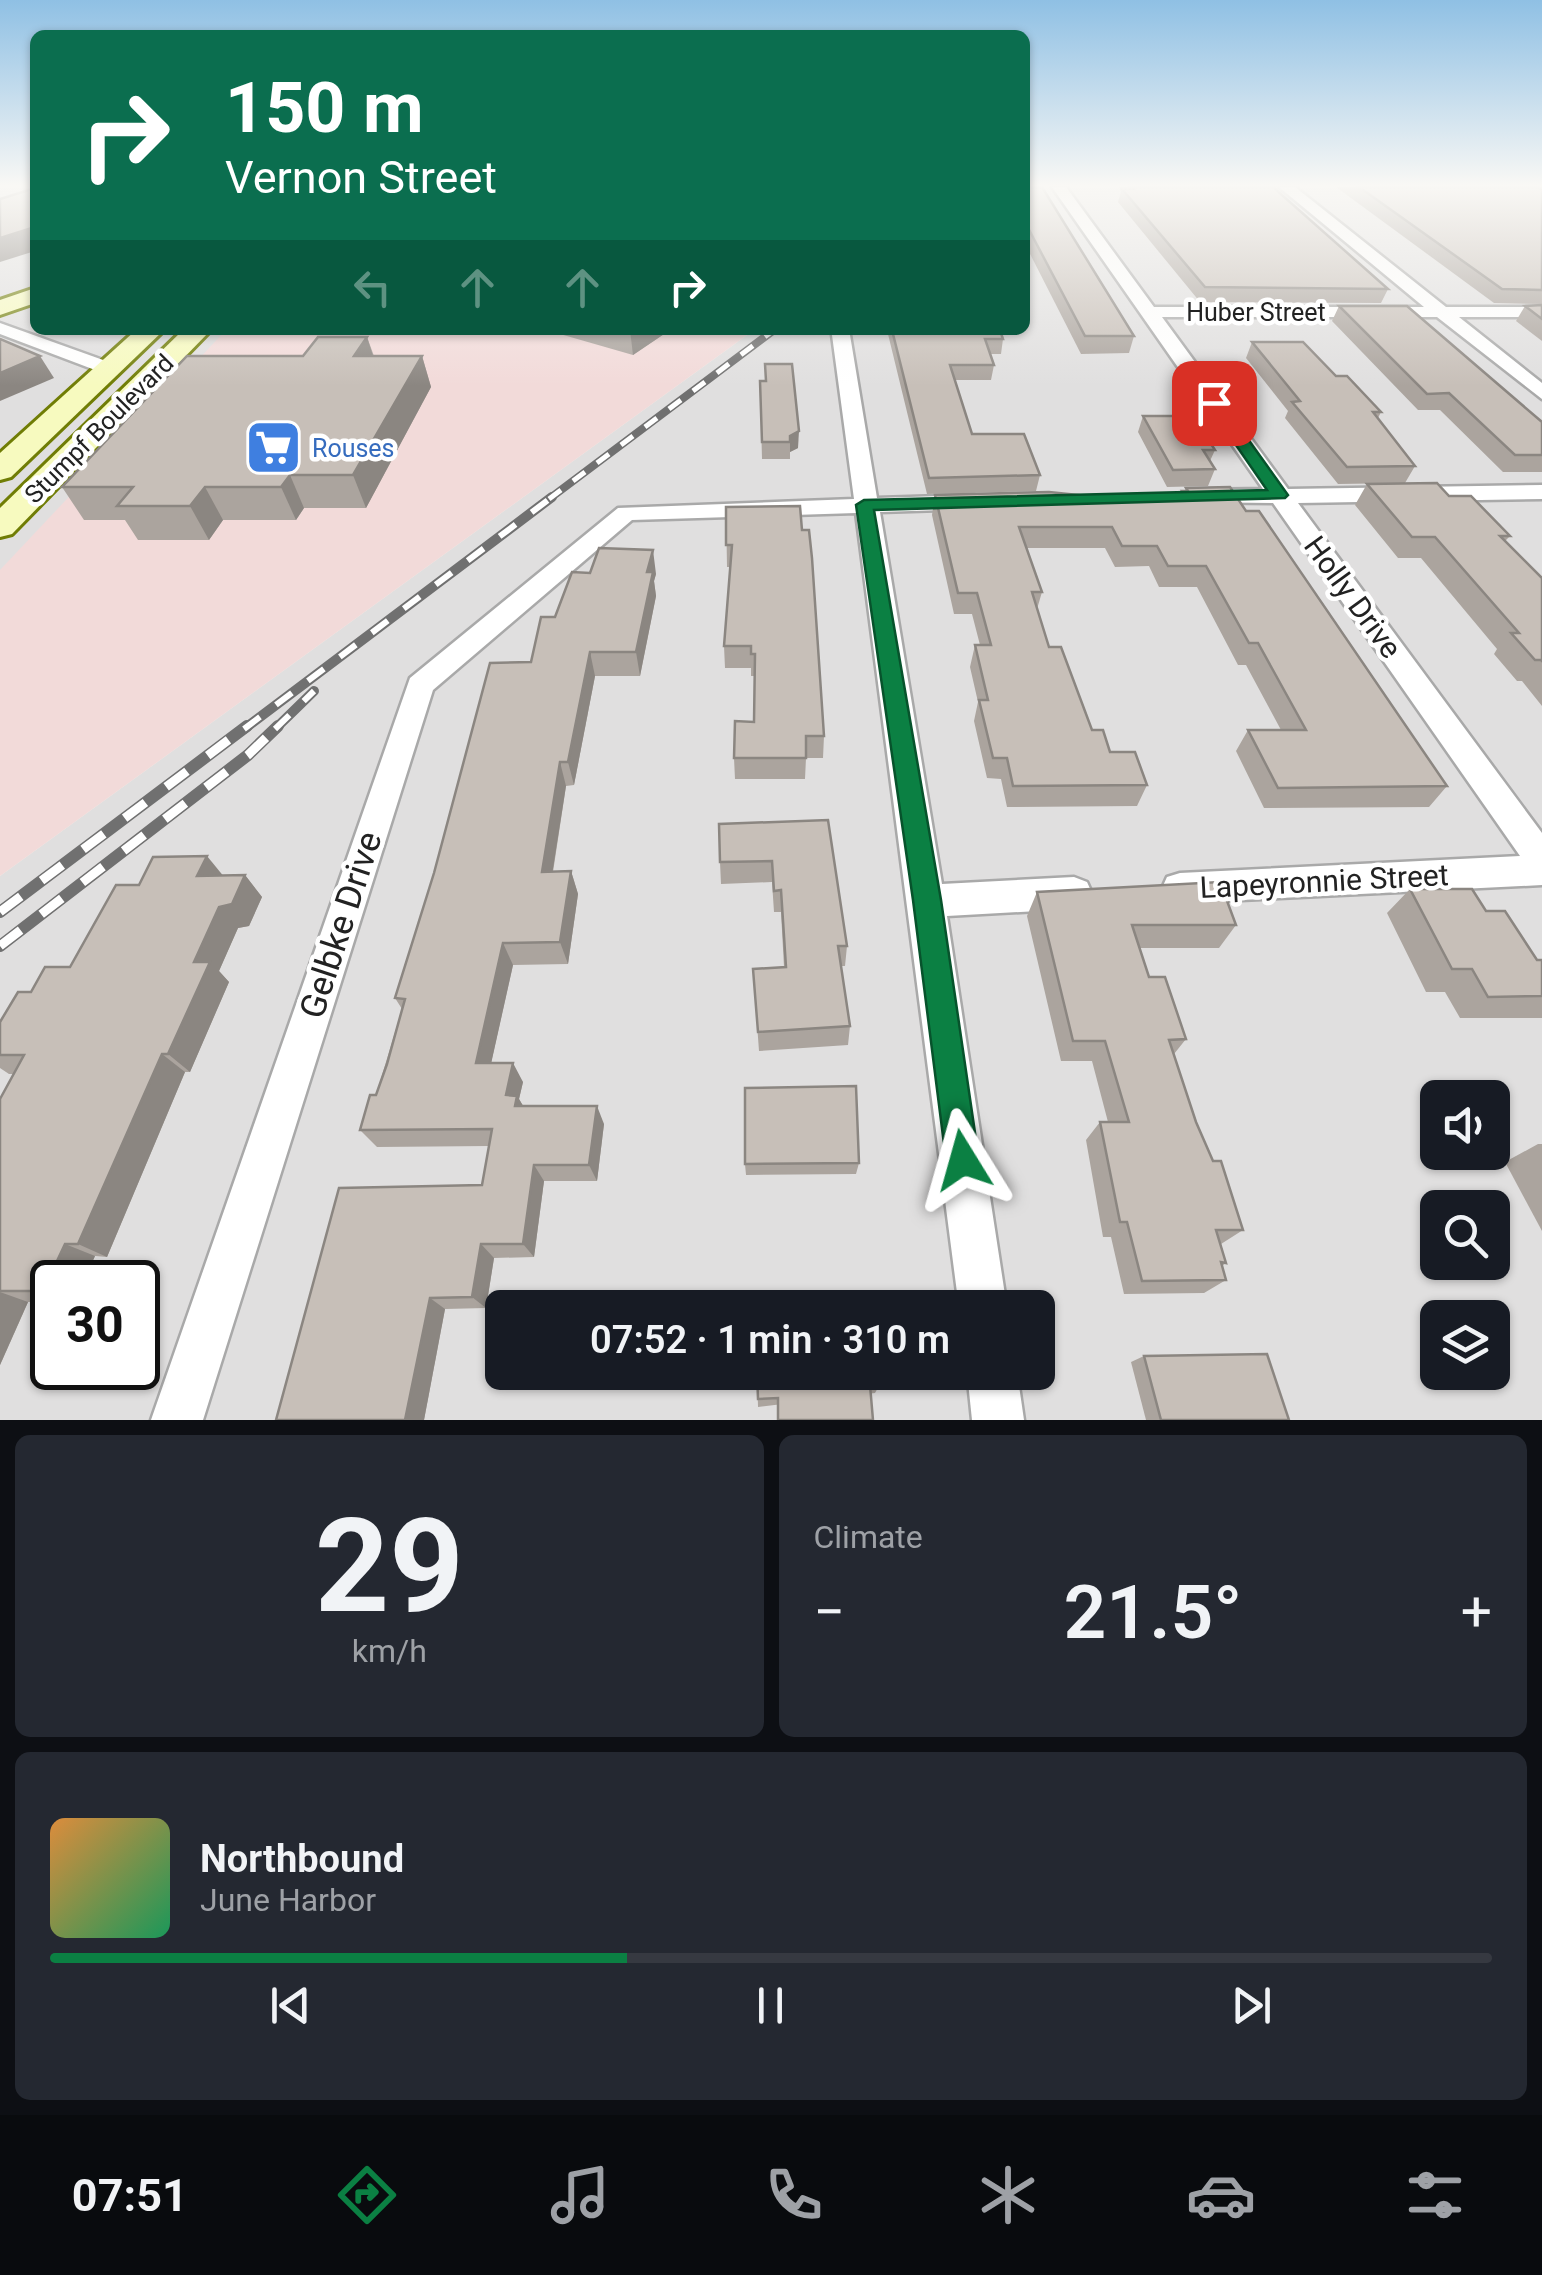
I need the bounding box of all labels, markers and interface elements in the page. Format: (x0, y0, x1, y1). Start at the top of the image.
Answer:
text: 150 m (225, 67, 424, 149)
icon: right (60, 70, 190, 200)
text: Vernon Street (225, 151, 497, 204)
icon: left (345, 260, 400, 315)
icon: ahead (450, 260, 505, 315)
icon: ahead (555, 260, 610, 315)
icon: right (660, 260, 715, 315)
street label: Huber Street (1186, 298, 1326, 327)
street label: Stumpf Boulevard (19, 349, 179, 509)
pin (1172, 361, 1257, 446)
icon: arrive (1187, 376, 1242, 431)
supermarket icon: Rouses (243, 418, 303, 478)
place label: Rouses (312, 434, 395, 463)
street label: Holly Drive (1297, 529, 1409, 665)
street label: Gelbke Drive (292, 826, 390, 1024)
street label: Lapeyronnie Street (1199, 857, 1449, 905)
map controls (1420, 1080, 1510, 1390)
button: sound (1420, 1080, 1510, 1170)
position arrow (911, 1108, 1015, 1212)
button: search (1420, 1190, 1510, 1280)
speed limit sign: 30 (30, 1260, 160, 1390)
button: layers (1420, 1300, 1510, 1390)
text: 07:52 · 1 min · 310 m (590, 1318, 950, 1362)
text: 29 (315, 1490, 464, 1643)
text: Climate (814, 1518, 923, 1556)
text: 21.5° (1063, 1568, 1242, 1656)
text: − (814, 1580, 845, 1644)
text: + (1461, 1580, 1492, 1644)
text: km/h (352, 1632, 427, 1670)
text: Northbound (200, 1837, 404, 1881)
text: June Harbor (200, 1881, 376, 1919)
icon: previous (263, 1978, 318, 2033)
icon: pause (743, 1978, 798, 2033)
icon: next (1224, 1978, 1279, 2033)
icon: directions (332, 2160, 402, 2230)
icon: music (545, 2160, 615, 2230)
icon: phone (759, 2160, 829, 2230)
icon: climate (973, 2160, 1043, 2230)
icon: car (1186, 2160, 1256, 2230)
icon: filters (1400, 2160, 1470, 2230)
text: 07:51 (72, 2169, 188, 2222)

